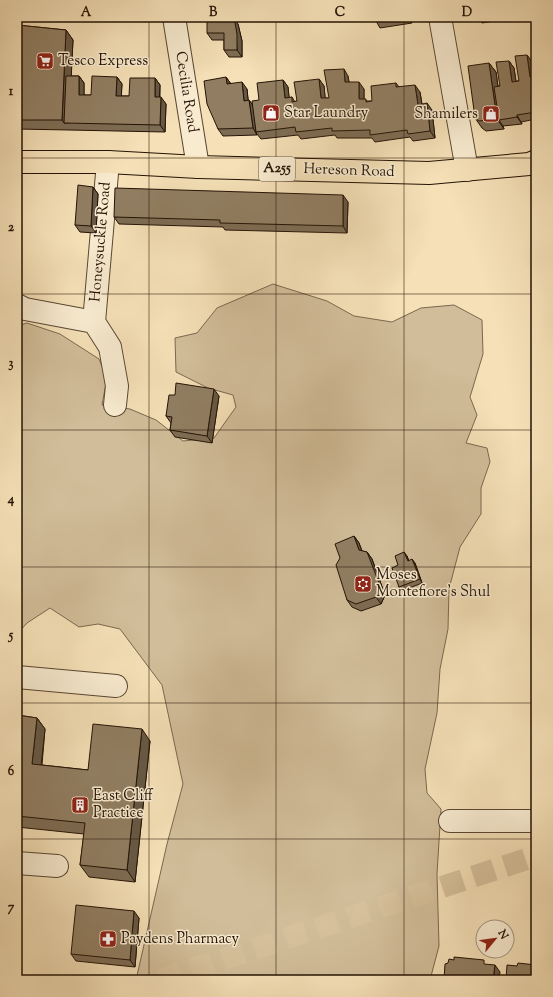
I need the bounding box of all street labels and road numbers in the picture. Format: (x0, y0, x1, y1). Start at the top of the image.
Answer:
street label: Cecilia Road (169, 50, 203, 135)
road number: A255 (259, 157, 295, 181)
street label: Hereson Road (303, 159, 396, 183)
street label: Honeysuckle Road (85, 181, 117, 303)

